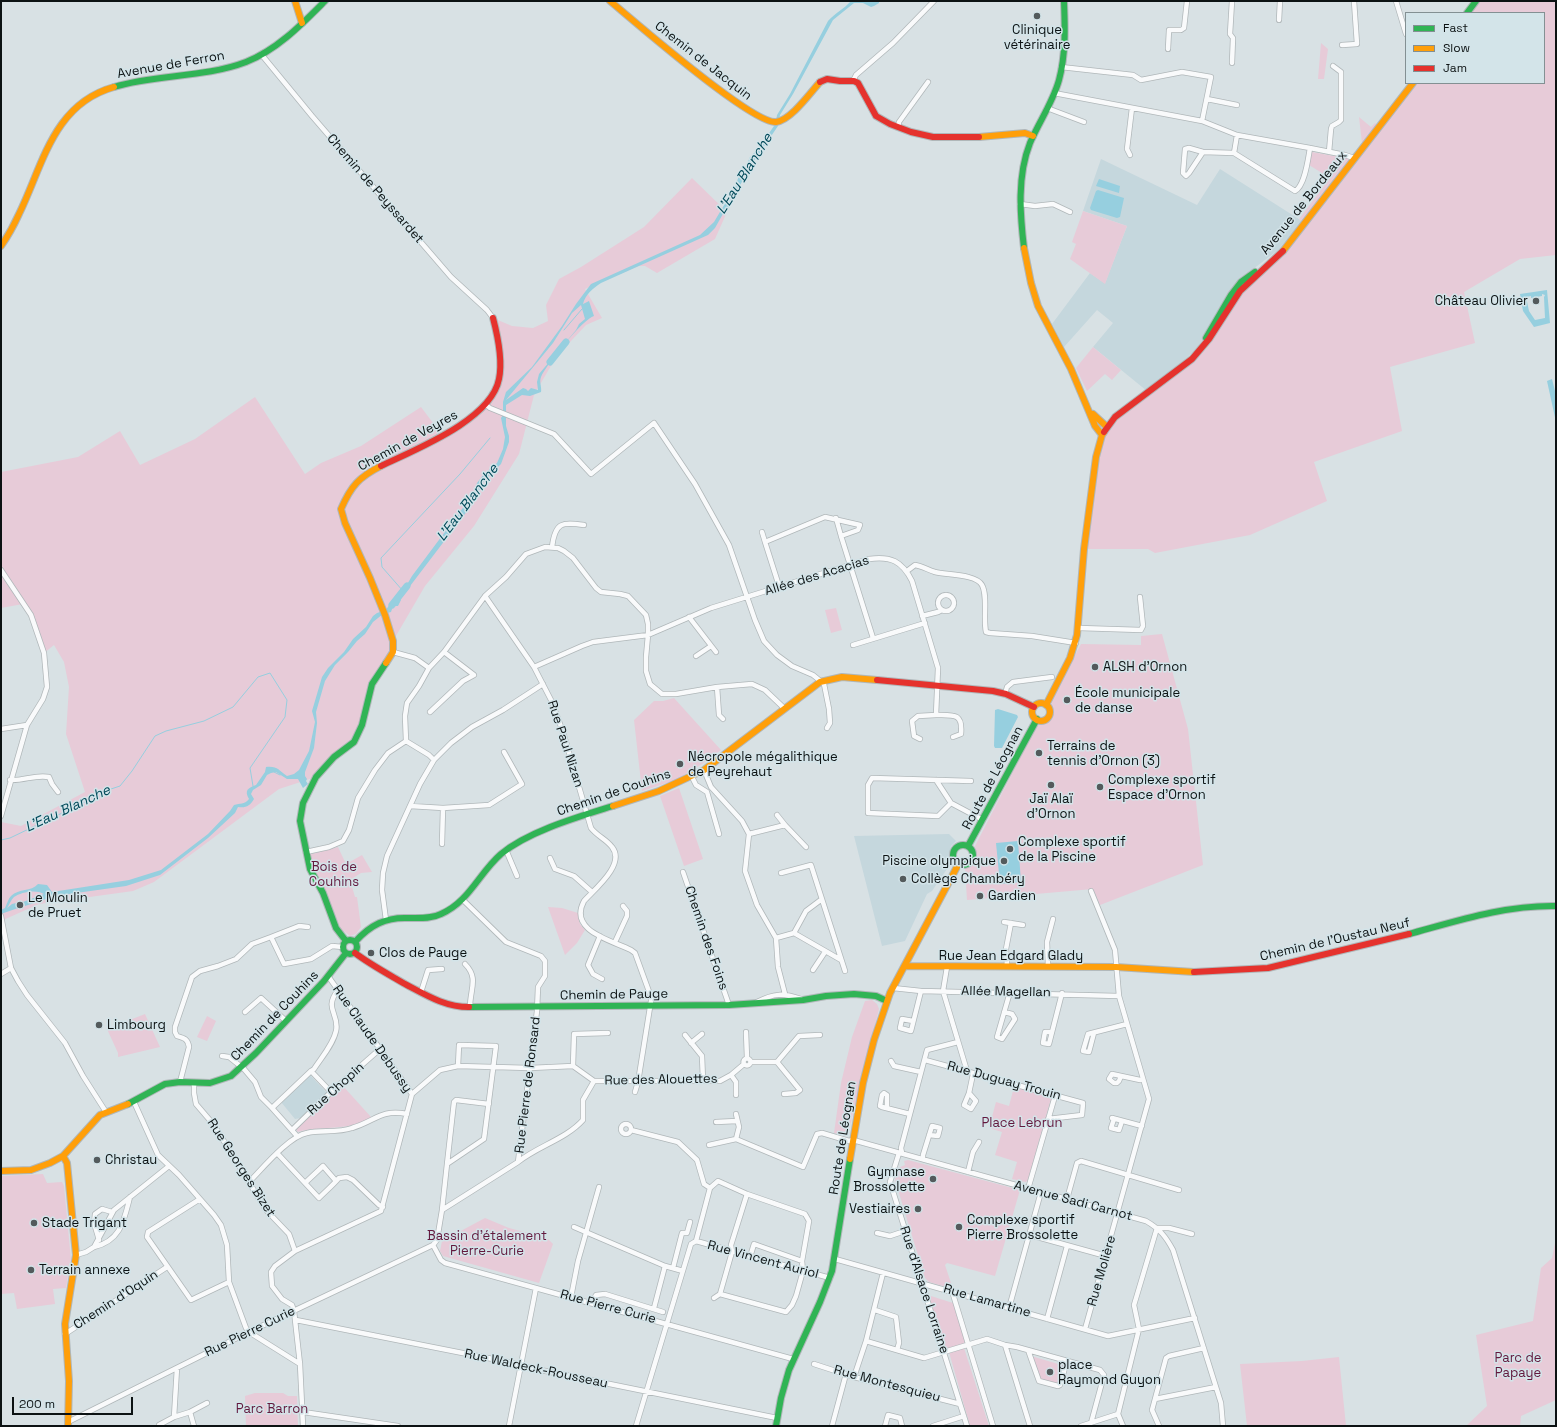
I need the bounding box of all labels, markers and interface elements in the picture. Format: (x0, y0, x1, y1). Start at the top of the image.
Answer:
marker: Clinique vétérinaire (1032, 11, 1042, 21)
legend (1405, 12, 1545, 84)
street label: Chemin de Jacquin (651, 18, 755, 104)
text: Fast (1443, 20, 1468, 36)
place label: Clinique vétérinaire (1004, 22, 1070, 53)
text: Slow (1443, 40, 1470, 56)
street label: Avenue de Ferron (116, 48, 226, 82)
text: Jam (1443, 60, 1467, 76)
water label: L'Eau Blanche (713, 130, 777, 218)
street label: Chemin de Peyssardet (323, 131, 427, 247)
street label: Avenue de Bordeaux (1257, 148, 1351, 258)
place label: Château Olivier (1435, 293, 1528, 309)
marker: Château Olivier (1531, 296, 1541, 306)
street label: Chemin de Veyres (355, 407, 461, 475)
water label: L'Eau Blanche (434, 461, 502, 545)
street label: Allée des Acacias (763, 553, 871, 599)
place label: ALSH d'Ornon (1103, 659, 1187, 675)
marker: ALSH d'Ornon (1090, 662, 1100, 672)
place label: École municipale de danse (1075, 685, 1180, 716)
marker: École municipale de danse (1062, 695, 1072, 705)
street label: Rue Paul Nizan (544, 698, 586, 790)
street label: Route de Léognan (959, 724, 1027, 832)
place label: Terrains de tennis d'Ornon (3) (1047, 738, 1160, 769)
marker: Terrains de tennis d'Ornon (3) (1034, 748, 1044, 758)
place label: Nécropole mégalithique de Peyrehaut (688, 749, 838, 780)
marker: Nécropole mégalithique de Peyrehaut (675, 759, 685, 769)
street label: Chemin de Couhins (555, 766, 673, 820)
place label: Complexe sportif Espace d'Ornon (1108, 772, 1216, 803)
marker: Jaï Alaï d'Ornon (1046, 780, 1056, 790)
water label: L'Eau Blanche (23, 782, 113, 836)
marker: Complexe sportif Espace d'Ornon (1095, 782, 1105, 792)
place label: Jaï Alaï d'Ornon (1026, 791, 1076, 822)
place label: Complexe sportif de la Piscine (1018, 834, 1126, 865)
marker: Complexe sportif de la Piscine (1005, 844, 1015, 854)
place label: Piscine olympique (882, 853, 996, 869)
marker: Piscine olympique (999, 856, 1009, 866)
park label: Bois de Couhins (309, 859, 359, 890)
place label: Collège Chambéry (911, 871, 1025, 887)
marker: Collège Chambéry (898, 874, 908, 884)
street label: Chemin des Foins (681, 884, 731, 992)
place label: Gardien (988, 888, 1036, 904)
place label: Le Moulin de Pruet (28, 890, 88, 921)
marker: Gardien (975, 891, 985, 901)
marker: Le Moulin de Pruet (15, 900, 25, 910)
street label: Chemin de l'Oustau Neuf (1259, 915, 1411, 965)
place label: Clos de Pauge (379, 945, 467, 961)
marker: Clos de Pauge (366, 948, 376, 958)
street label: Rue Jean Edgard Glady (939, 948, 1083, 964)
street label: Chemin de Couhins (228, 968, 322, 1064)
street label: Rue Claude Debussy (329, 982, 415, 1096)
street label: Allée Magellan (961, 983, 1051, 1001)
street label: Chemin de Pauge (560, 986, 668, 1004)
street label: Rue Pierre de Ronsard (512, 1016, 544, 1154)
place label: Limbourg (107, 1017, 166, 1033)
marker: Limbourg (94, 1020, 104, 1030)
street label: Rue Duguay Trouin (945, 1058, 1063, 1104)
street label: Rue Chopin (304, 1059, 368, 1119)
street label: Rue des Alouettes (604, 1071, 718, 1089)
street label: Route de Léognan (826, 1080, 860, 1196)
park label: Place Lebrun (981, 1115, 1063, 1131)
street label: Rue Georges Bizet (203, 1116, 279, 1220)
place label: Christau (105, 1152, 157, 1168)
marker: Christau (92, 1155, 102, 1165)
place label: Gymnase Brossolette (853, 1164, 925, 1195)
marker: Gymnase Brossolette (928, 1174, 938, 1184)
street label: Avenue Sadi Carnot (1012, 1178, 1134, 1224)
place label: Vestiaires (849, 1201, 910, 1217)
marker: Vestiaires (913, 1204, 923, 1214)
place label: Complexe sportif Pierre Brossolette (967, 1212, 1078, 1243)
place label: Stade Trigant (42, 1215, 127, 1231)
marker: Stade Trigant (29, 1218, 39, 1228)
marker: Complexe sportif Pierre Brossolette (954, 1222, 964, 1232)
street label: Rue d'Alsace Lorraine (896, 1224, 952, 1356)
park label: Bassin d'étalement Pierre-Curie (427, 1228, 547, 1259)
street label: Rue Molière (1084, 1234, 1120, 1308)
street label: Rue Vincent Auriol (706, 1238, 820, 1282)
place label: Terrain annexe (39, 1262, 130, 1278)
marker: Terrain annexe (26, 1265, 36, 1275)
street label: Chemin d'Oquin (71, 1267, 161, 1333)
street label: Rue Lamartine (942, 1281, 1032, 1321)
street label: Rue Pierre Curie (558, 1287, 658, 1327)
street label: Rue Pierre Curie (202, 1303, 298, 1361)
street label: Rue Waldeck-Rousseau (463, 1346, 609, 1392)
park label: Parc de Papaye (1495, 1350, 1541, 1381)
place label: place Raymond Guyon (1058, 1357, 1161, 1388)
street label: Rue Montesquieu (832, 1362, 942, 1406)
marker: place Raymond Guyon (1045, 1367, 1055, 1377)
scale bar (14, 1389, 135, 1415)
text: 200 m (19, 1396, 55, 1412)
park label: Parc Barron (236, 1401, 308, 1417)

